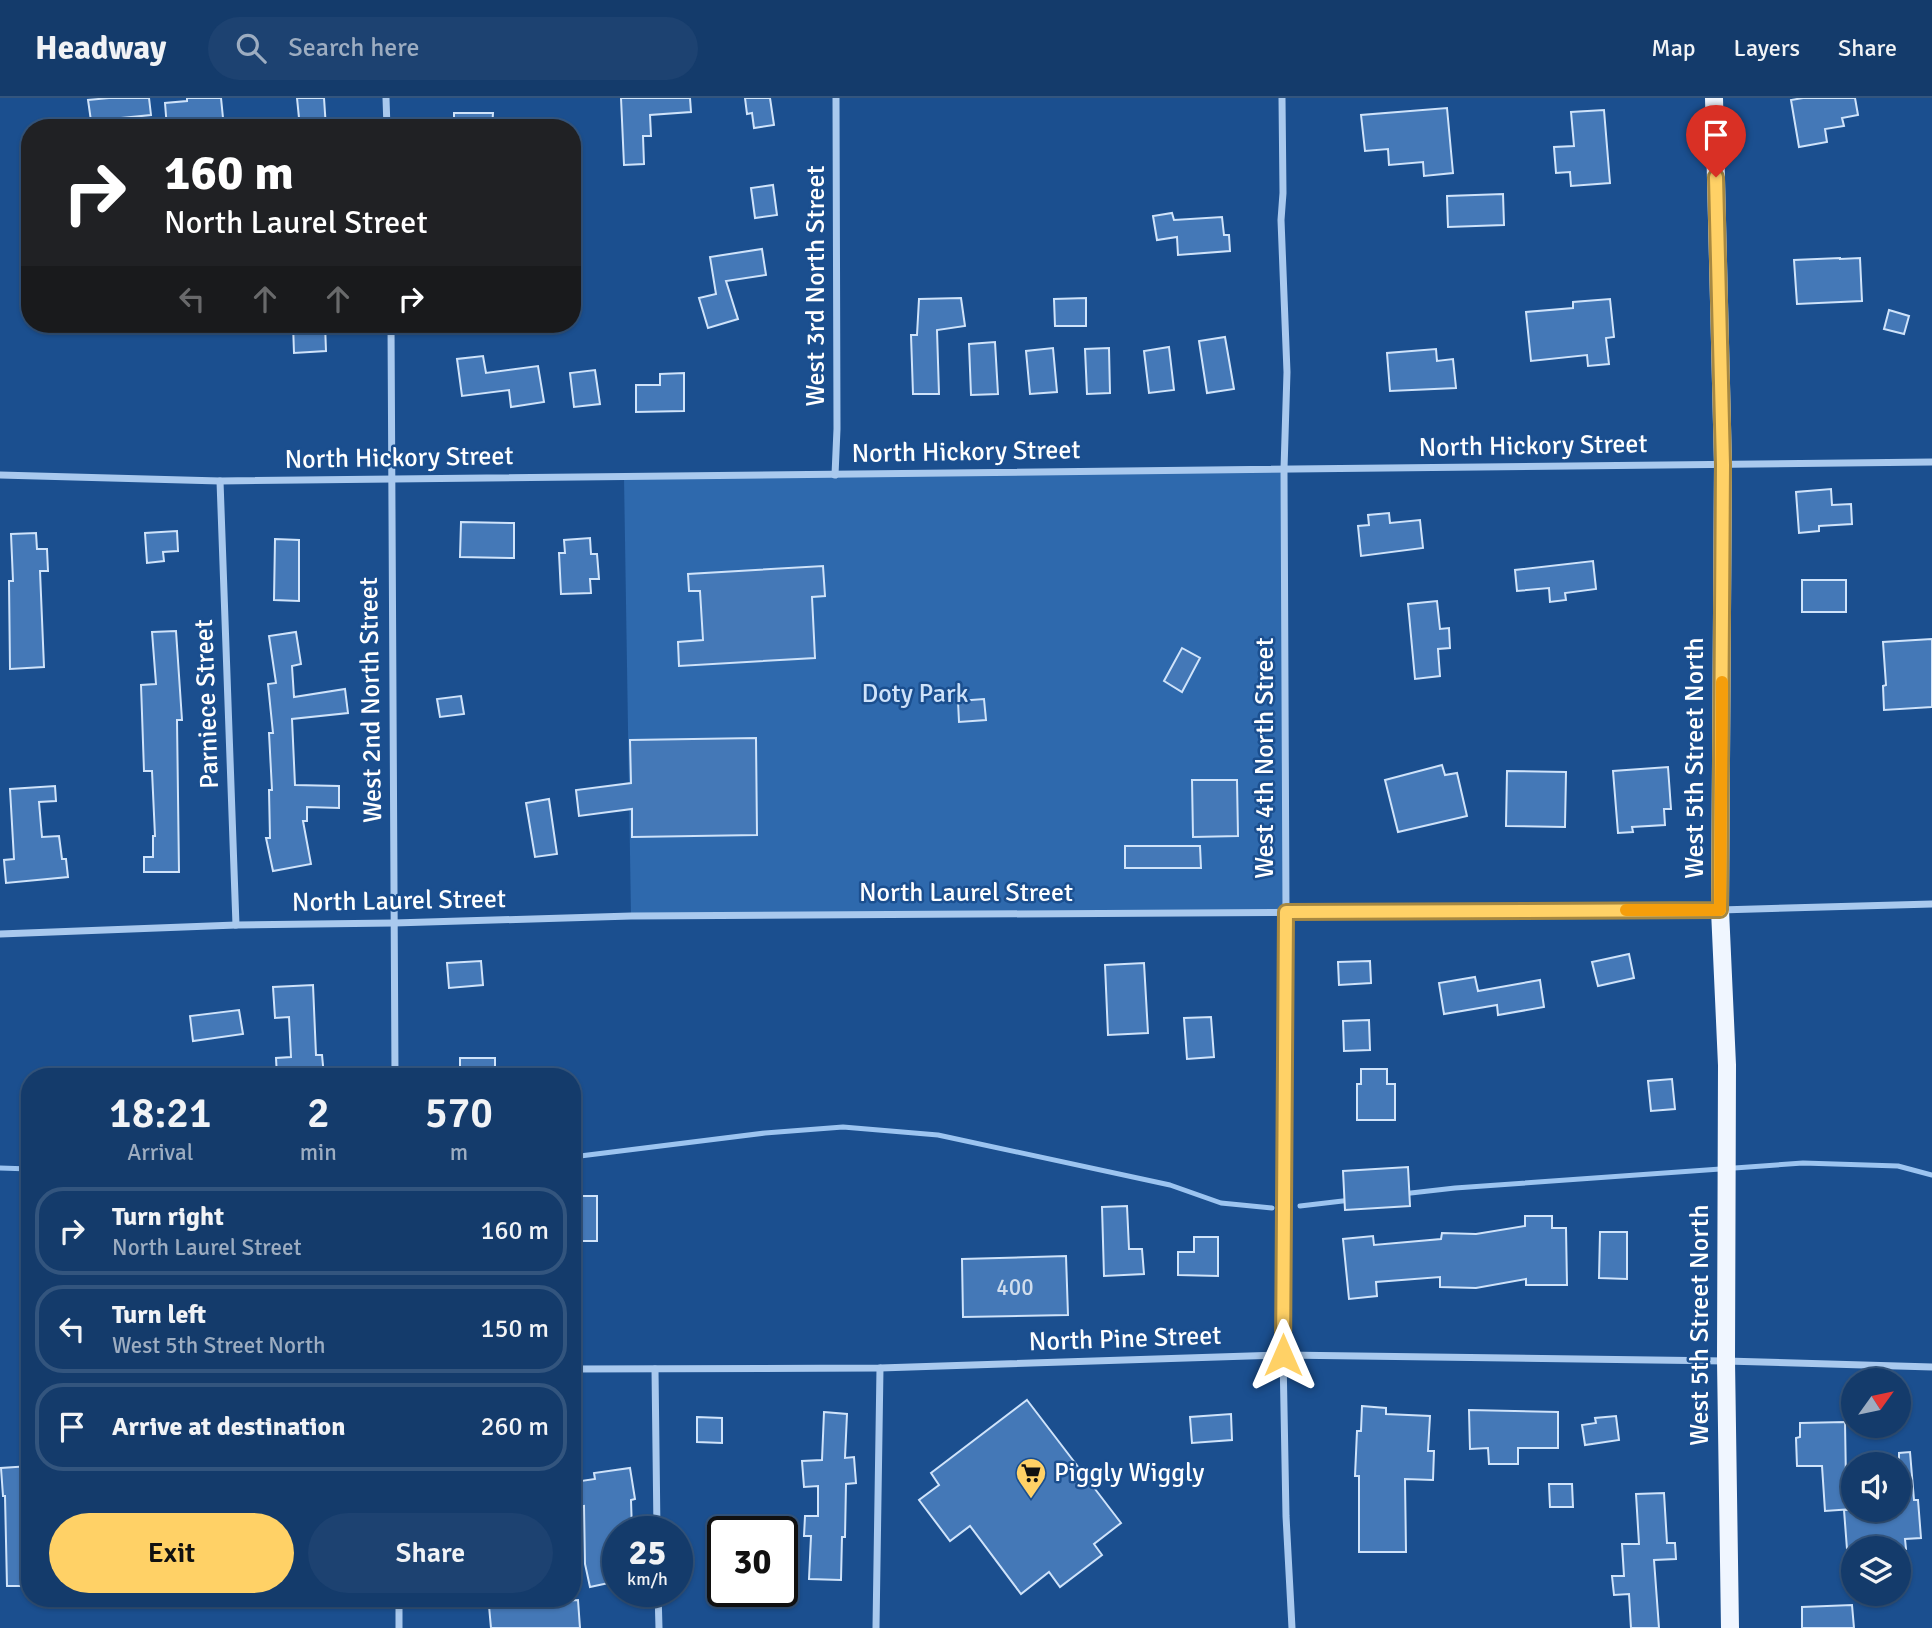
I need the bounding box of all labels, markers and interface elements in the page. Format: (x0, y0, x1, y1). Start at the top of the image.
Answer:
search box (208, 17, 698, 80)
text: Headway (35, 28, 166, 69)
icon: search (232, 29, 270, 67)
text: Search here (288, 32, 419, 64)
text: Map (1651, 33, 1696, 63)
text: Layers (1734, 33, 1800, 63)
text: Share (1838, 33, 1897, 63)
pin (1686, 105, 1746, 177)
icon: arrive (1697, 116, 1735, 154)
text: 160 m (164, 143, 294, 203)
icon: right (49, 147, 140, 238)
street label: West 3rd North Street (800, 165, 832, 407)
text: North Laurel Street (164, 203, 428, 242)
icon: left (173, 280, 211, 318)
icon: ahead (246, 280, 284, 318)
icon: ahead (319, 280, 357, 318)
icon: right (392, 280, 430, 318)
street label: North Hickory Street (1418, 428, 1648, 464)
street label: North Hickory Street (851, 434, 1081, 470)
street label: North Hickory Street (284, 440, 514, 476)
street label: West 2nd North Street (353, 577, 389, 823)
street label: Parniece Street (188, 619, 226, 789)
street label: West 4th North Street (1249, 637, 1281, 879)
street label: West 5th Street North (1679, 637, 1711, 879)
park label: Doty Park (861, 678, 969, 710)
street label: North Laurel Street (859, 877, 1073, 909)
street label: North Laurel Street (292, 883, 506, 919)
text: 18:21 (109, 1088, 212, 1139)
text: 2 (307, 1088, 330, 1139)
text: 570 (425, 1088, 493, 1139)
text: Arrival (127, 1138, 193, 1167)
text: min (300, 1138, 337, 1167)
text: m (450, 1138, 468, 1167)
text: Turn right (112, 1201, 224, 1233)
street label: West 5th Street North (1684, 1204, 1716, 1446)
icon: right (53, 1212, 91, 1250)
text: 160 m (480, 1215, 549, 1247)
text: North Laurel Street (112, 1233, 301, 1262)
house number: 400 (996, 1273, 1034, 1302)
text: Turn left (112, 1299, 206, 1331)
icon: left (53, 1310, 91, 1348)
text: 150 m (480, 1313, 549, 1345)
position arrow (1246, 1318, 1320, 1392)
street label: North Pine Street (1028, 1320, 1222, 1358)
text: West 5th Street North (112, 1331, 325, 1360)
north arrow (1841, 1368, 1911, 1438)
map controls (1841, 1368, 1911, 1606)
icon: arrive (53, 1408, 91, 1446)
text: Arrive at destination (112, 1411, 345, 1443)
text: 260 m (480, 1411, 549, 1443)
button: sound (1841, 1452, 1911, 1522)
supermarket icon: Piggly Wiggly (1014, 1456, 1048, 1500)
place label: Piggly Wiggly (1054, 1457, 1205, 1489)
button: Exit (49, 1513, 294, 1593)
button: Share (308, 1513, 553, 1593)
speed limit sign: 30 (707, 1516, 798, 1607)
text: 25 (629, 1531, 666, 1574)
button: layers (1841, 1536, 1911, 1606)
text: km/h (627, 1568, 668, 1590)

